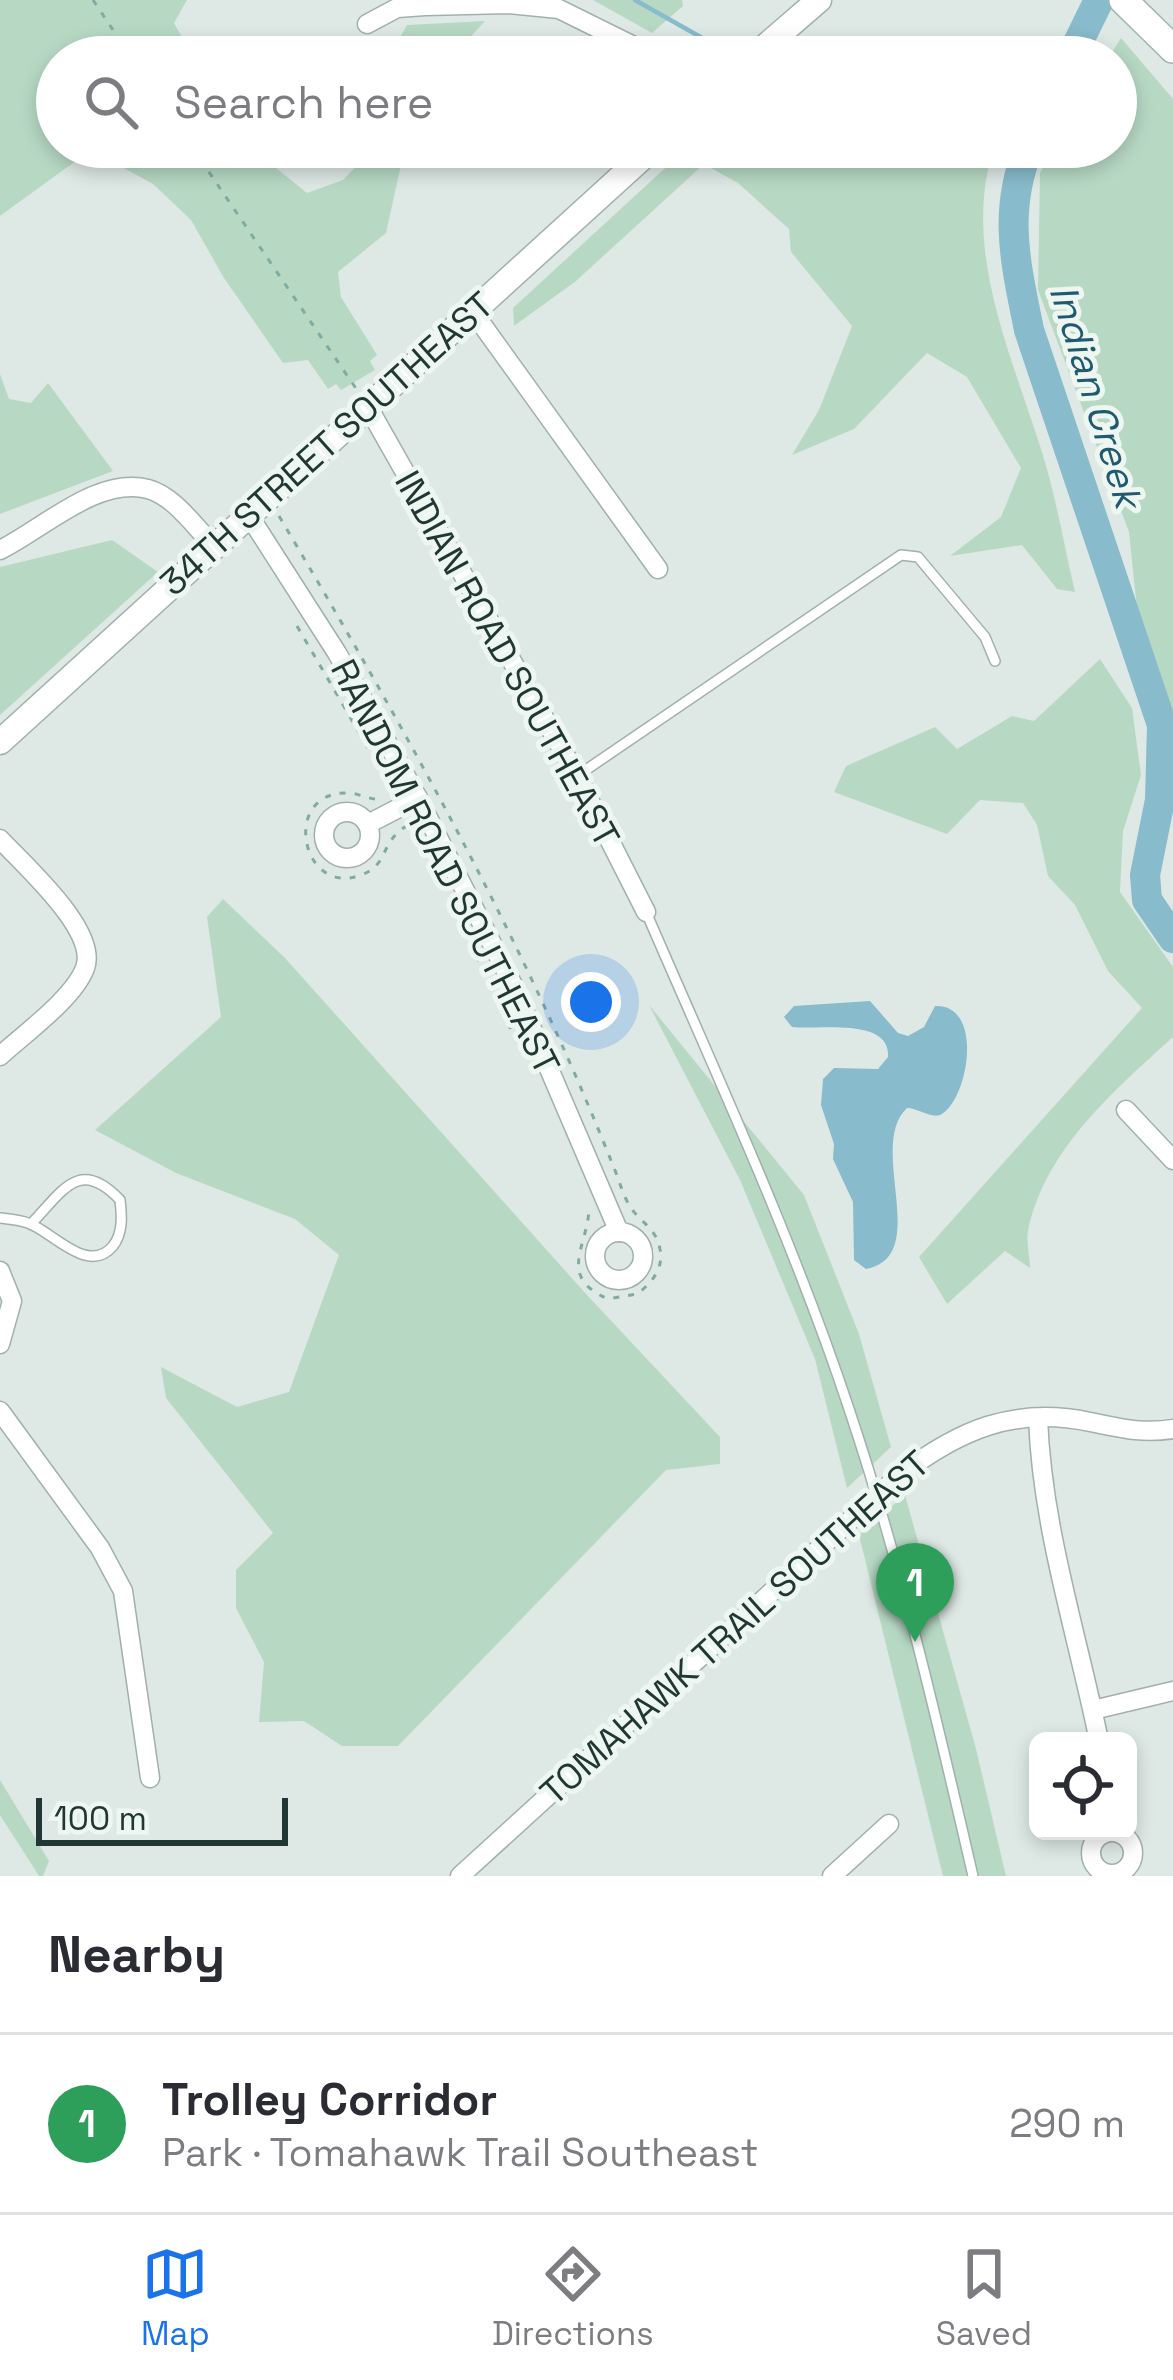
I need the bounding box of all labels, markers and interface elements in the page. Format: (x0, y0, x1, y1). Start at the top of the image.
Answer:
search box (36, 36, 1137, 168)
icon: search (78, 69, 144, 135)
text: Search here (174, 74, 433, 131)
water label: Indian Creek (1039, 279, 1154, 517)
street label: 34TH STREET SOUTHEAST (151, 282, 503, 606)
street label: INDIAN ROAD SOUTHEAST (384, 463, 630, 855)
street label: RANDOM ROAD SOUTHEAST (320, 652, 570, 1082)
your location (561, 972, 621, 1032)
street label: TOMAHAWK TRAIL SOUTHEAST (531, 1441, 939, 1815)
pin: 1 (876, 1543, 954, 1642)
map controls (1029, 1732, 1137, 1840)
button: locate (1029, 1732, 1137, 1840)
scale bar (36, 1792, 288, 1845)
text: 100 m (54, 1798, 147, 1840)
text: Nearby (48, 1922, 225, 1987)
text: Trolley Corridor (162, 2071, 497, 2128)
text: 1 (78, 2099, 96, 2148)
text: 290 m (1009, 2099, 1125, 2148)
text: Park · Tomahawk Trail Southeast (162, 2128, 758, 2177)
tab: Map (141, 2241, 210, 2355)
tab: Directions (492, 2241, 654, 2355)
tab: Saved (936, 2241, 1032, 2355)

